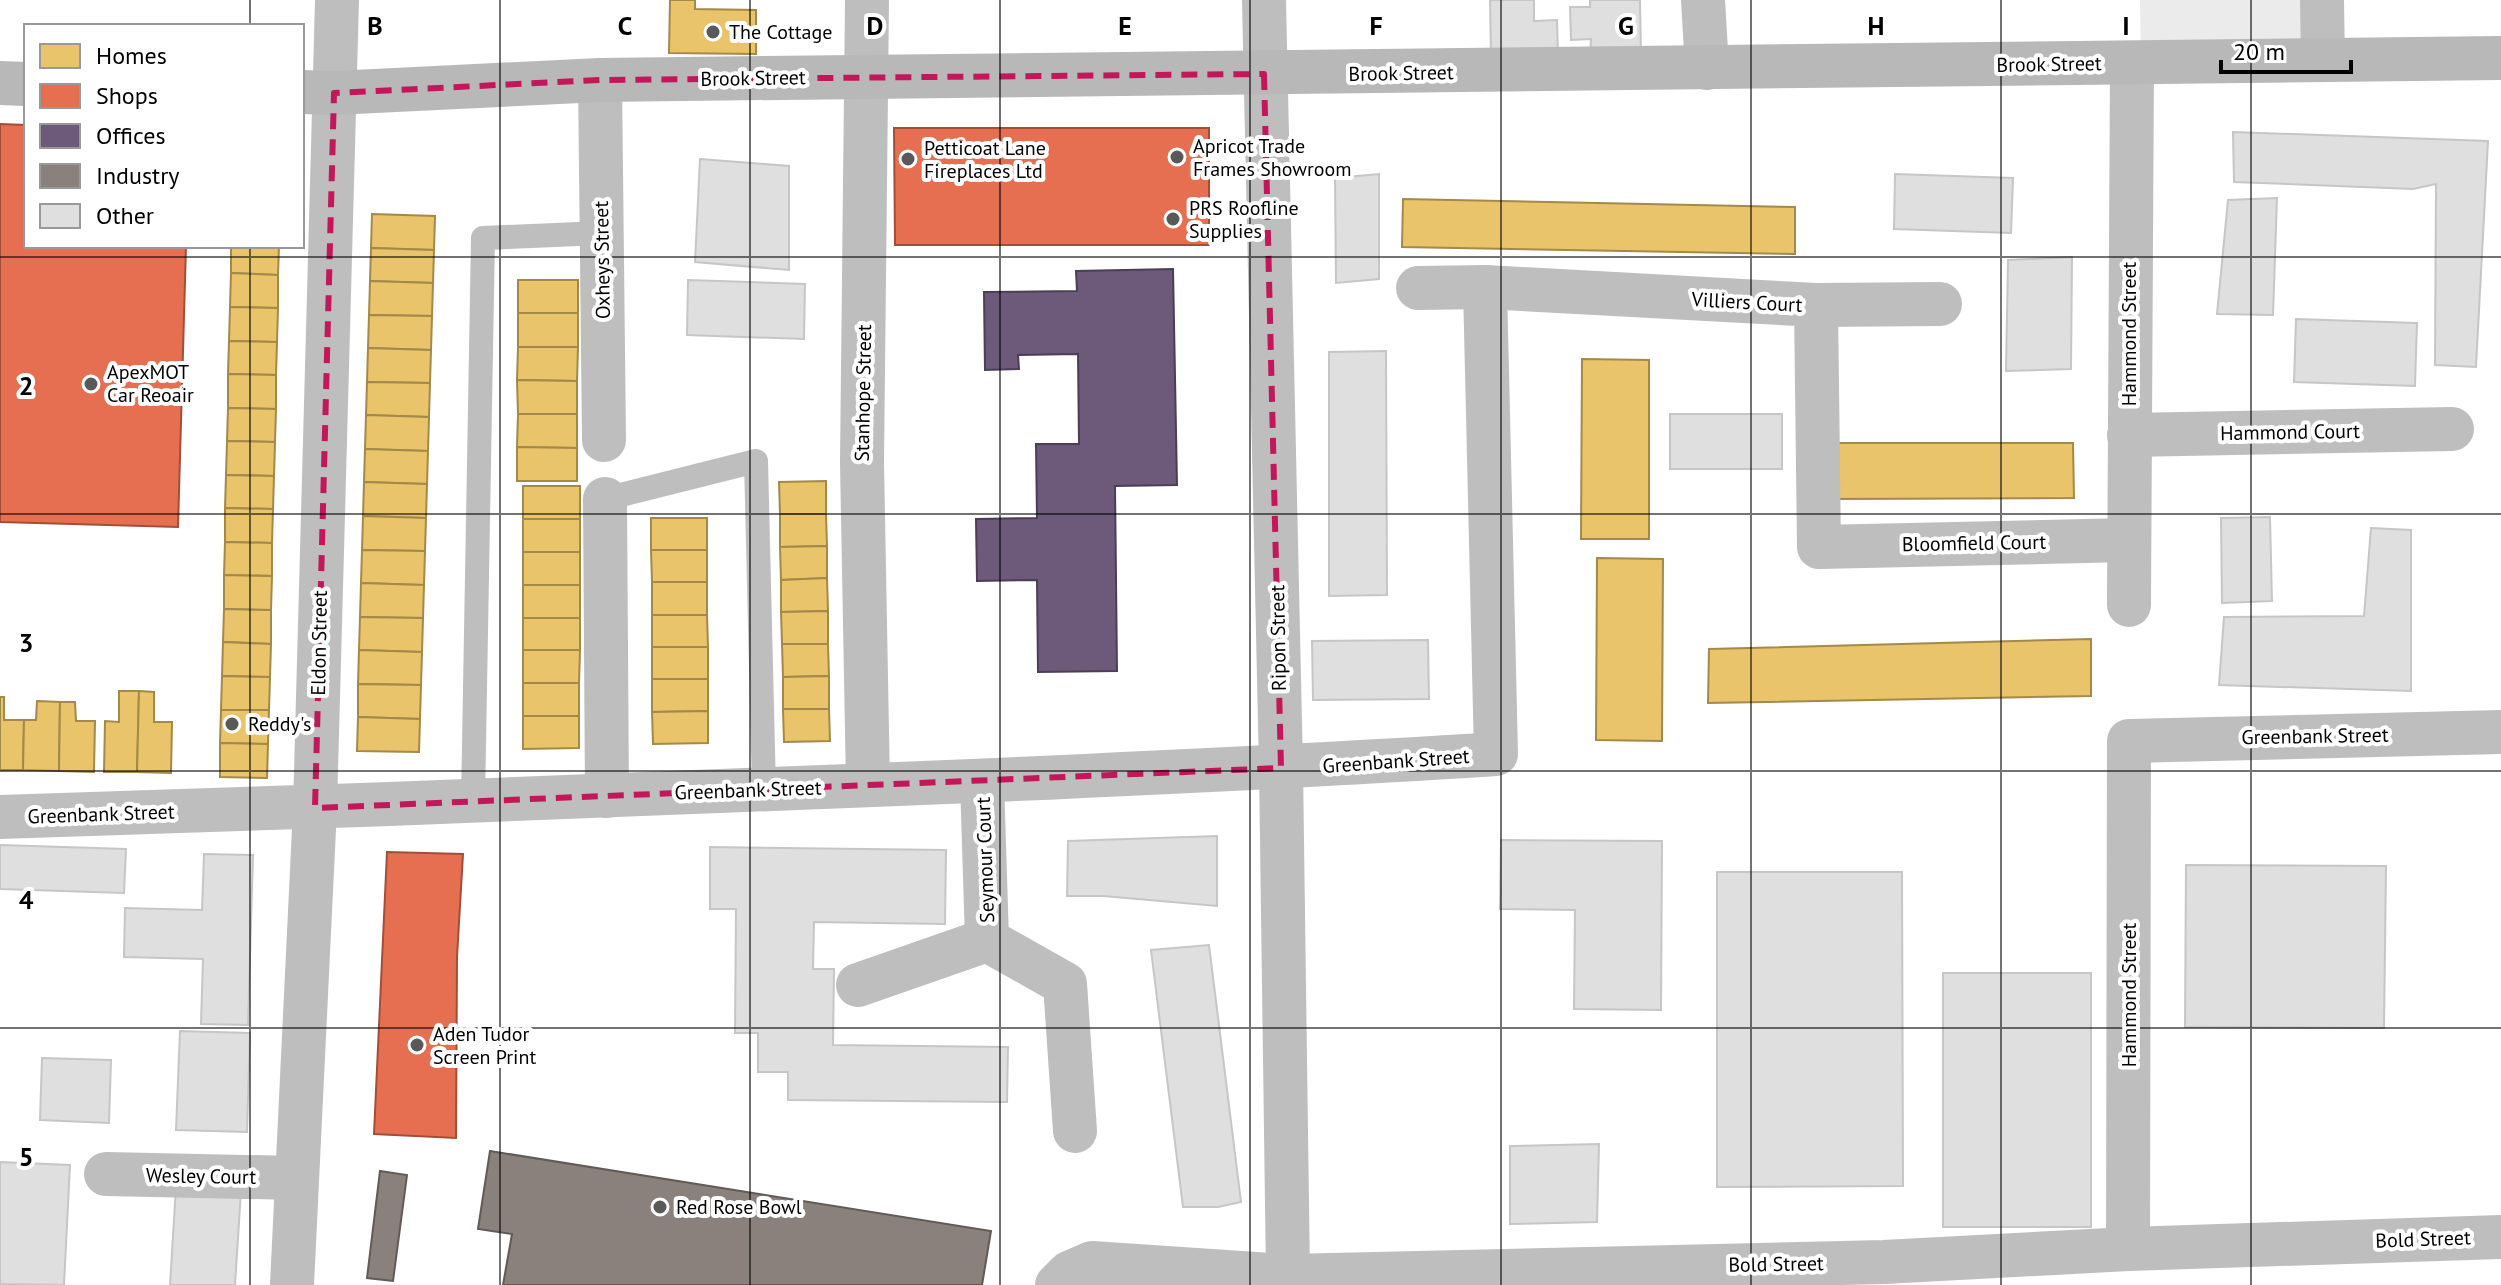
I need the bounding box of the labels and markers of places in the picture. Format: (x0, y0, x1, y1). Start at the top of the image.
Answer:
place label: The Cottage (729, 19, 832, 45)
marker: The Cottage (704, 23, 722, 41)
place label: Apricot Trade Frames Showroom (1193, 133, 1351, 182)
place label: Petticoat Lane Fireplaces Ltd (924, 135, 1046, 184)
marker: Apricot Trade Frames Showroom (1168, 148, 1186, 166)
marker: Petticoat Lane Fireplaces Ltd (899, 150, 917, 168)
place label: PRS Roofline Supplies (1189, 195, 1299, 244)
marker: PRS Roofline Supplies (1164, 210, 1182, 228)
place label: ApexMOT Car Reoair (107, 359, 194, 408)
marker: ApexMOT Car Reoair (82, 375, 100, 393)
place label: Reddy's (248, 711, 311, 737)
marker: Reddy's (223, 715, 241, 733)
place label: Aden Tudor Screen Print (433, 1021, 536, 1070)
marker: Aden Tudor Screen Print (408, 1036, 426, 1054)
place label: Red Rose Bowl (676, 1194, 802, 1220)
marker: Red Rose Bowl (651, 1198, 669, 1216)

